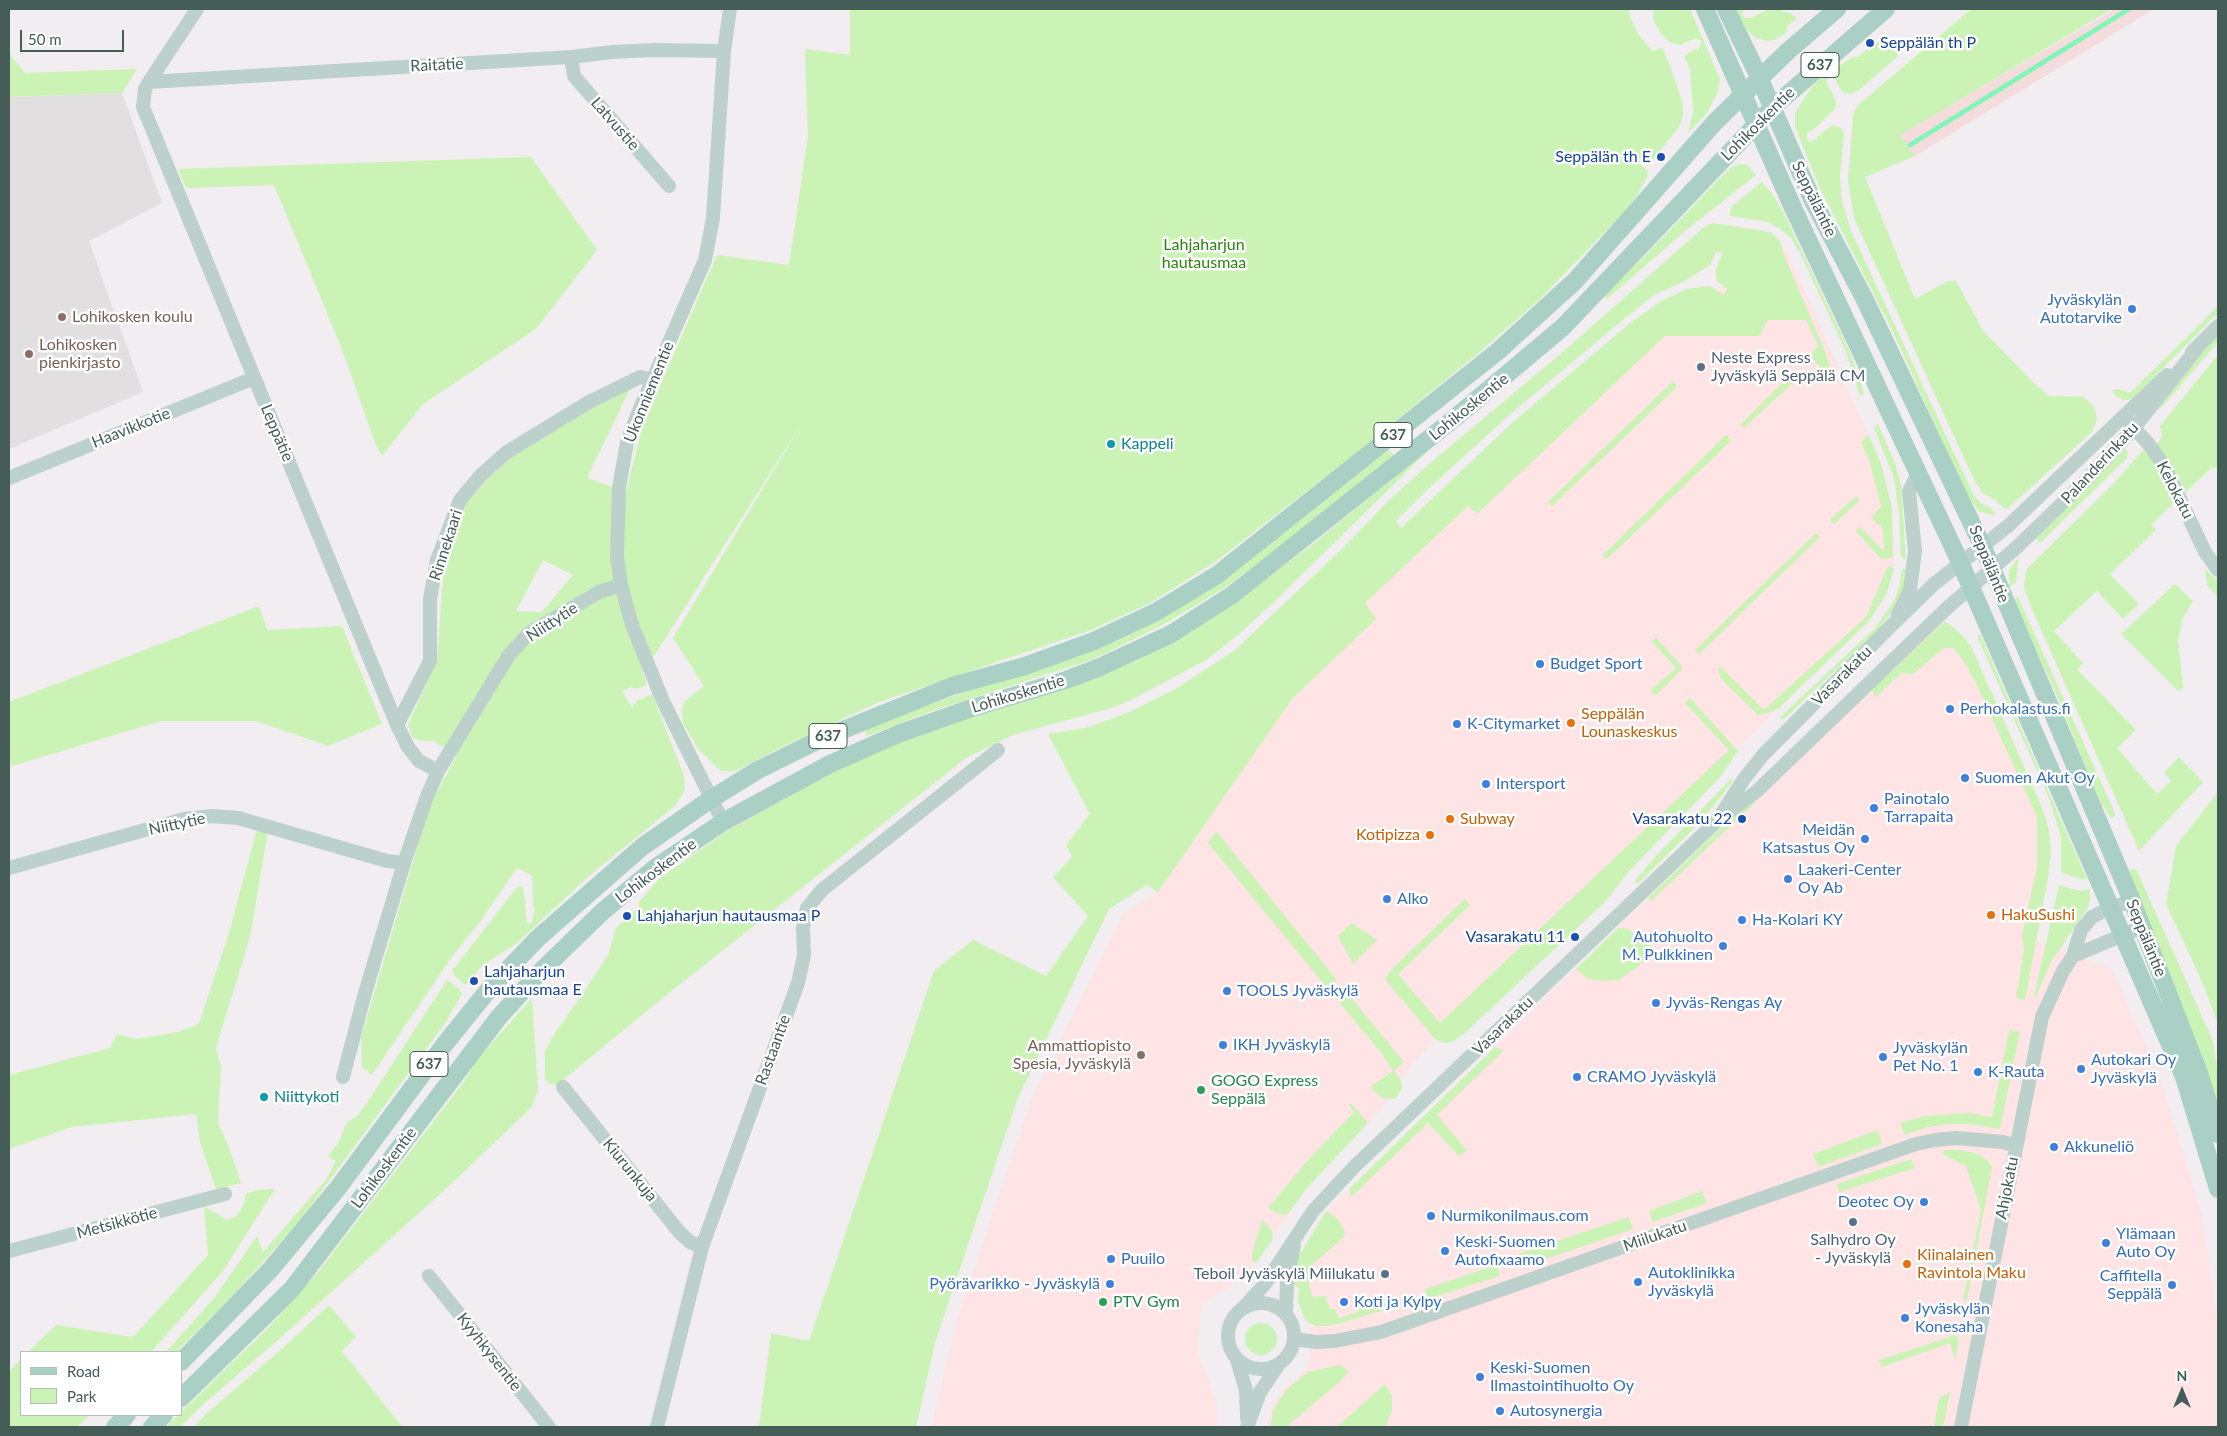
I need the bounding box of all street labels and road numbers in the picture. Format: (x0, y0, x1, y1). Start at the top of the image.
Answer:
road number: 637 (1801, 52, 1839, 78)
street label: Raitatie (410, 54, 464, 76)
street label: Lohikoskentie (1717, 83, 1799, 165)
street label: Latvustie (587, 93, 643, 155)
street label: Seppäläntie (1787, 158, 1841, 240)
street label: Ukonniementie (620, 339, 678, 445)
street label: Lohikoskentie (1426, 369, 1512, 445)
street label: Leppätie (256, 402, 298, 464)
street label: Haavikkotie (89, 404, 173, 452)
street label: Palanderinkatu (2057, 418, 2143, 508)
road number: 637 (1374, 422, 1412, 448)
street label: Kelokatu (2152, 458, 2198, 522)
street label: Rinnekaari (425, 507, 467, 583)
street label: Seppäläntie (1965, 522, 2013, 606)
street label: Niittytie (523, 598, 581, 646)
street label: Vasarakatu (1808, 642, 1876, 710)
street label: Lohikoskentie (969, 671, 1067, 717)
road number: 637 (809, 724, 847, 748)
street label: Niittytie (147, 809, 207, 839)
street label: Lohikoskentie (612, 834, 700, 908)
street label: Seppäläntie (2122, 896, 2170, 980)
street label: Vasarakatu (1469, 992, 1537, 1060)
street label: Rastaantie (751, 1012, 795, 1088)
road number: 637 (410, 1052, 448, 1076)
street label: Lohikoskentie (347, 1124, 421, 1212)
street label: Kiurunkuja (599, 1134, 661, 1206)
street label: Ahjokatu (1992, 1155, 2022, 1221)
street label: Metsikkötie (75, 1203, 159, 1243)
street label: Miilukatu (1621, 1216, 1689, 1256)
street label: Kyyhkysentie (453, 1309, 525, 1395)

